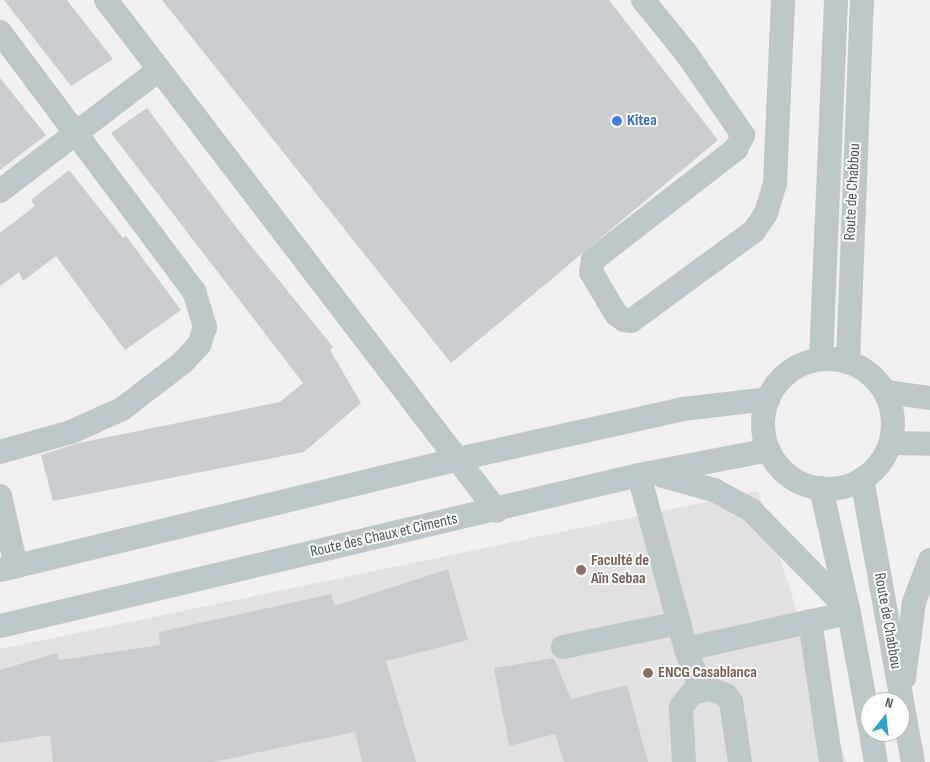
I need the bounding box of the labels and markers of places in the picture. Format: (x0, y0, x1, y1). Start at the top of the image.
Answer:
place label: Kitea (627, 111, 657, 131)
marker: Kitea (611, 115, 623, 127)
place label: Faculté de Aïn Sebaa (591, 551, 649, 589)
marker: Faculté de Aïn Sebaa (575, 564, 587, 576)
place label: ENCG Casablanca (658, 663, 757, 683)
marker: ENCG Casablanca (642, 667, 654, 679)

